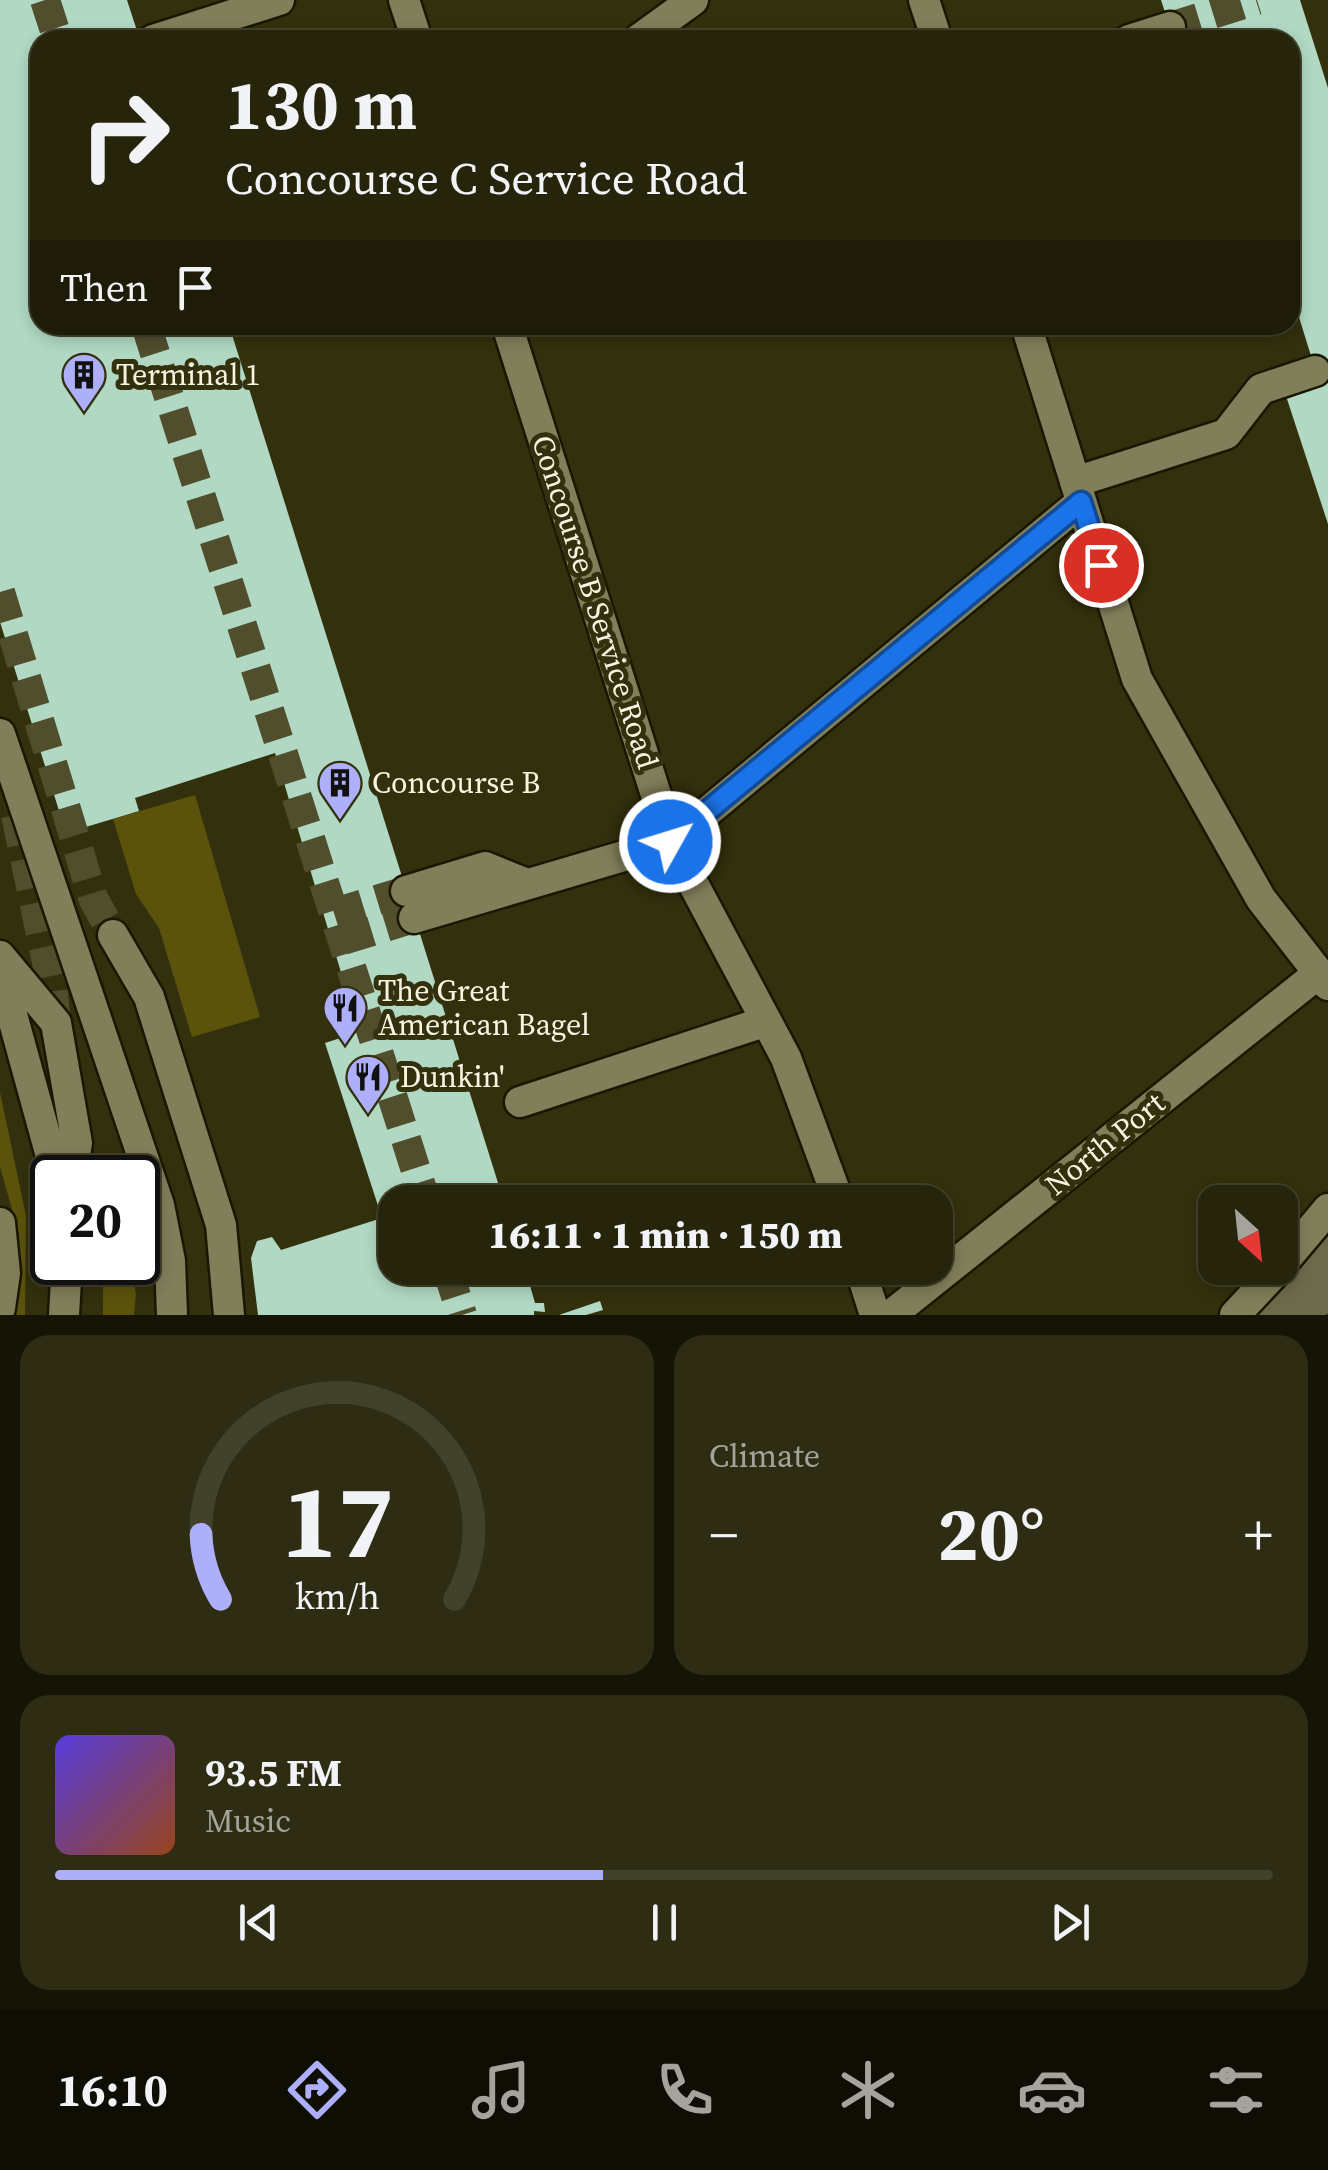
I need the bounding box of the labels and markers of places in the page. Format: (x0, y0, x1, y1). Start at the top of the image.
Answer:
building icon: Terminal 1 (61, 352, 107, 413)
place label: Terminal 1 (116, 354, 260, 395)
pin (1059, 523, 1144, 608)
building icon: Concourse B (317, 760, 363, 821)
place label: Concourse B (372, 762, 540, 803)
place label: The Great American Bagel (378, 970, 590, 1045)
restaurant icon: The Great American Bagel (322, 985, 368, 1046)
restaurant icon: Dunkin' (345, 1054, 391, 1115)
place label: Dunkin' (400, 1056, 505, 1097)

